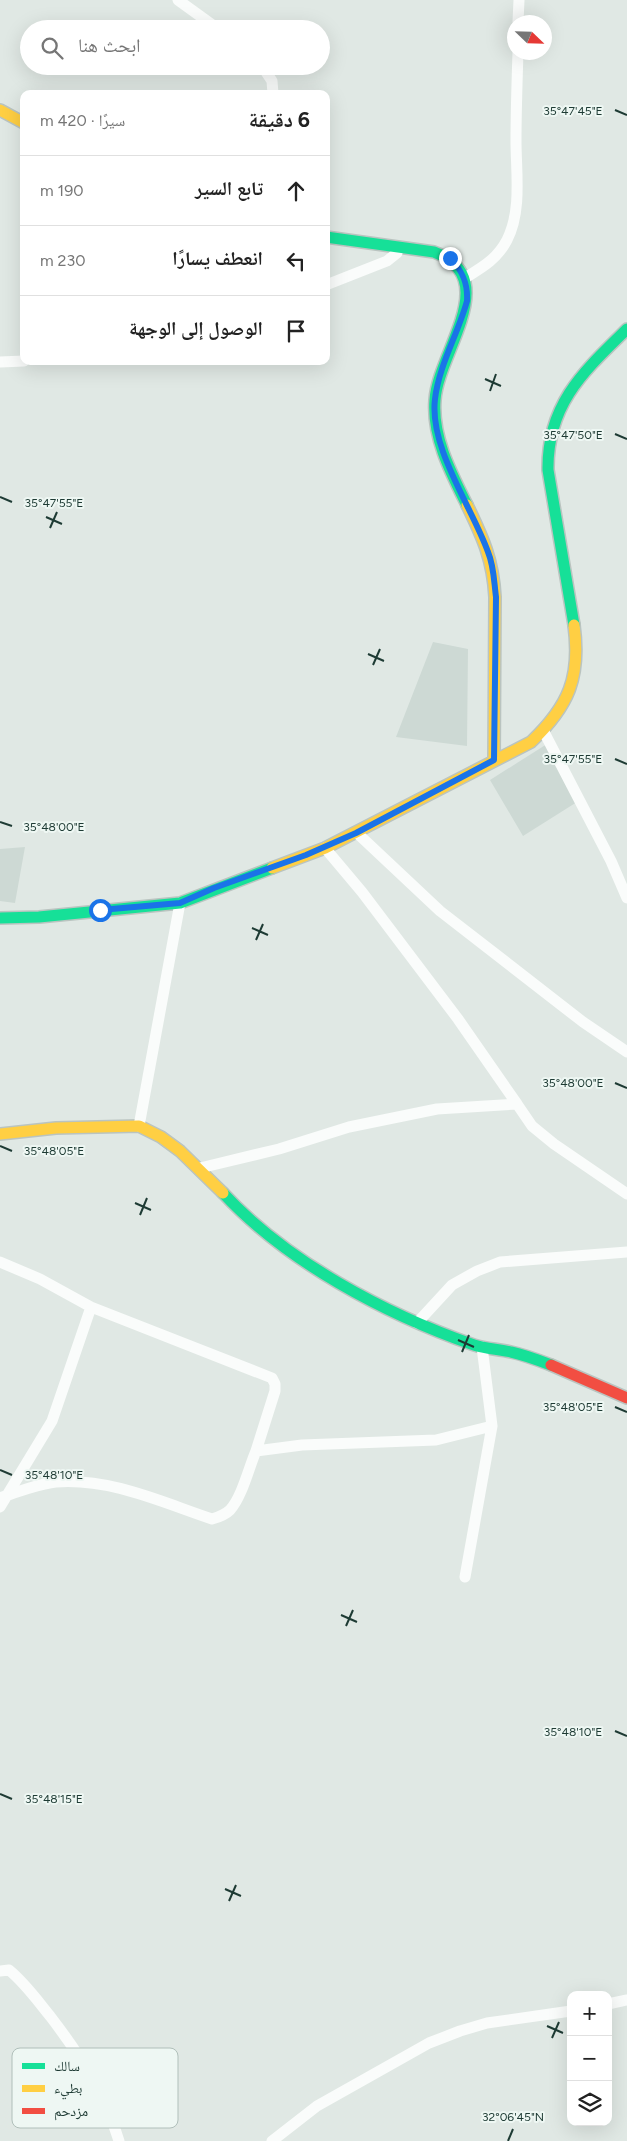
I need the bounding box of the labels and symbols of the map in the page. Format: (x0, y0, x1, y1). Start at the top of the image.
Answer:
north arrow (507, 15, 552, 60)
text: 35°47'45"E (543, 104, 603, 118)
route end (439, 247, 462, 270)
text: 35°47'50"E (543, 428, 603, 442)
text: 35°47'55"E (25, 496, 83, 510)
text: 35°47'55"E (544, 752, 602, 766)
text: 35°48'00"E (23, 820, 85, 834)
route start (89, 899, 112, 922)
text: 35°48'00"E (542, 1076, 604, 1090)
text: 35°48'05"E (24, 1144, 84, 1158)
text: 35°48'05"E (543, 1400, 603, 1414)
text: 35°48'10"E (25, 1468, 83, 1482)
text: 35°48'10"E (544, 1725, 602, 1739)
text: 35°48'15"E (25, 1792, 83, 1806)
legend (12, 2048, 178, 2128)
text: سالك (54, 2058, 80, 2075)
text: بطيء (54, 2080, 83, 2100)
text: مزدحم (54, 2103, 88, 2121)
text: 32°06'45"N (482, 2110, 544, 2124)

